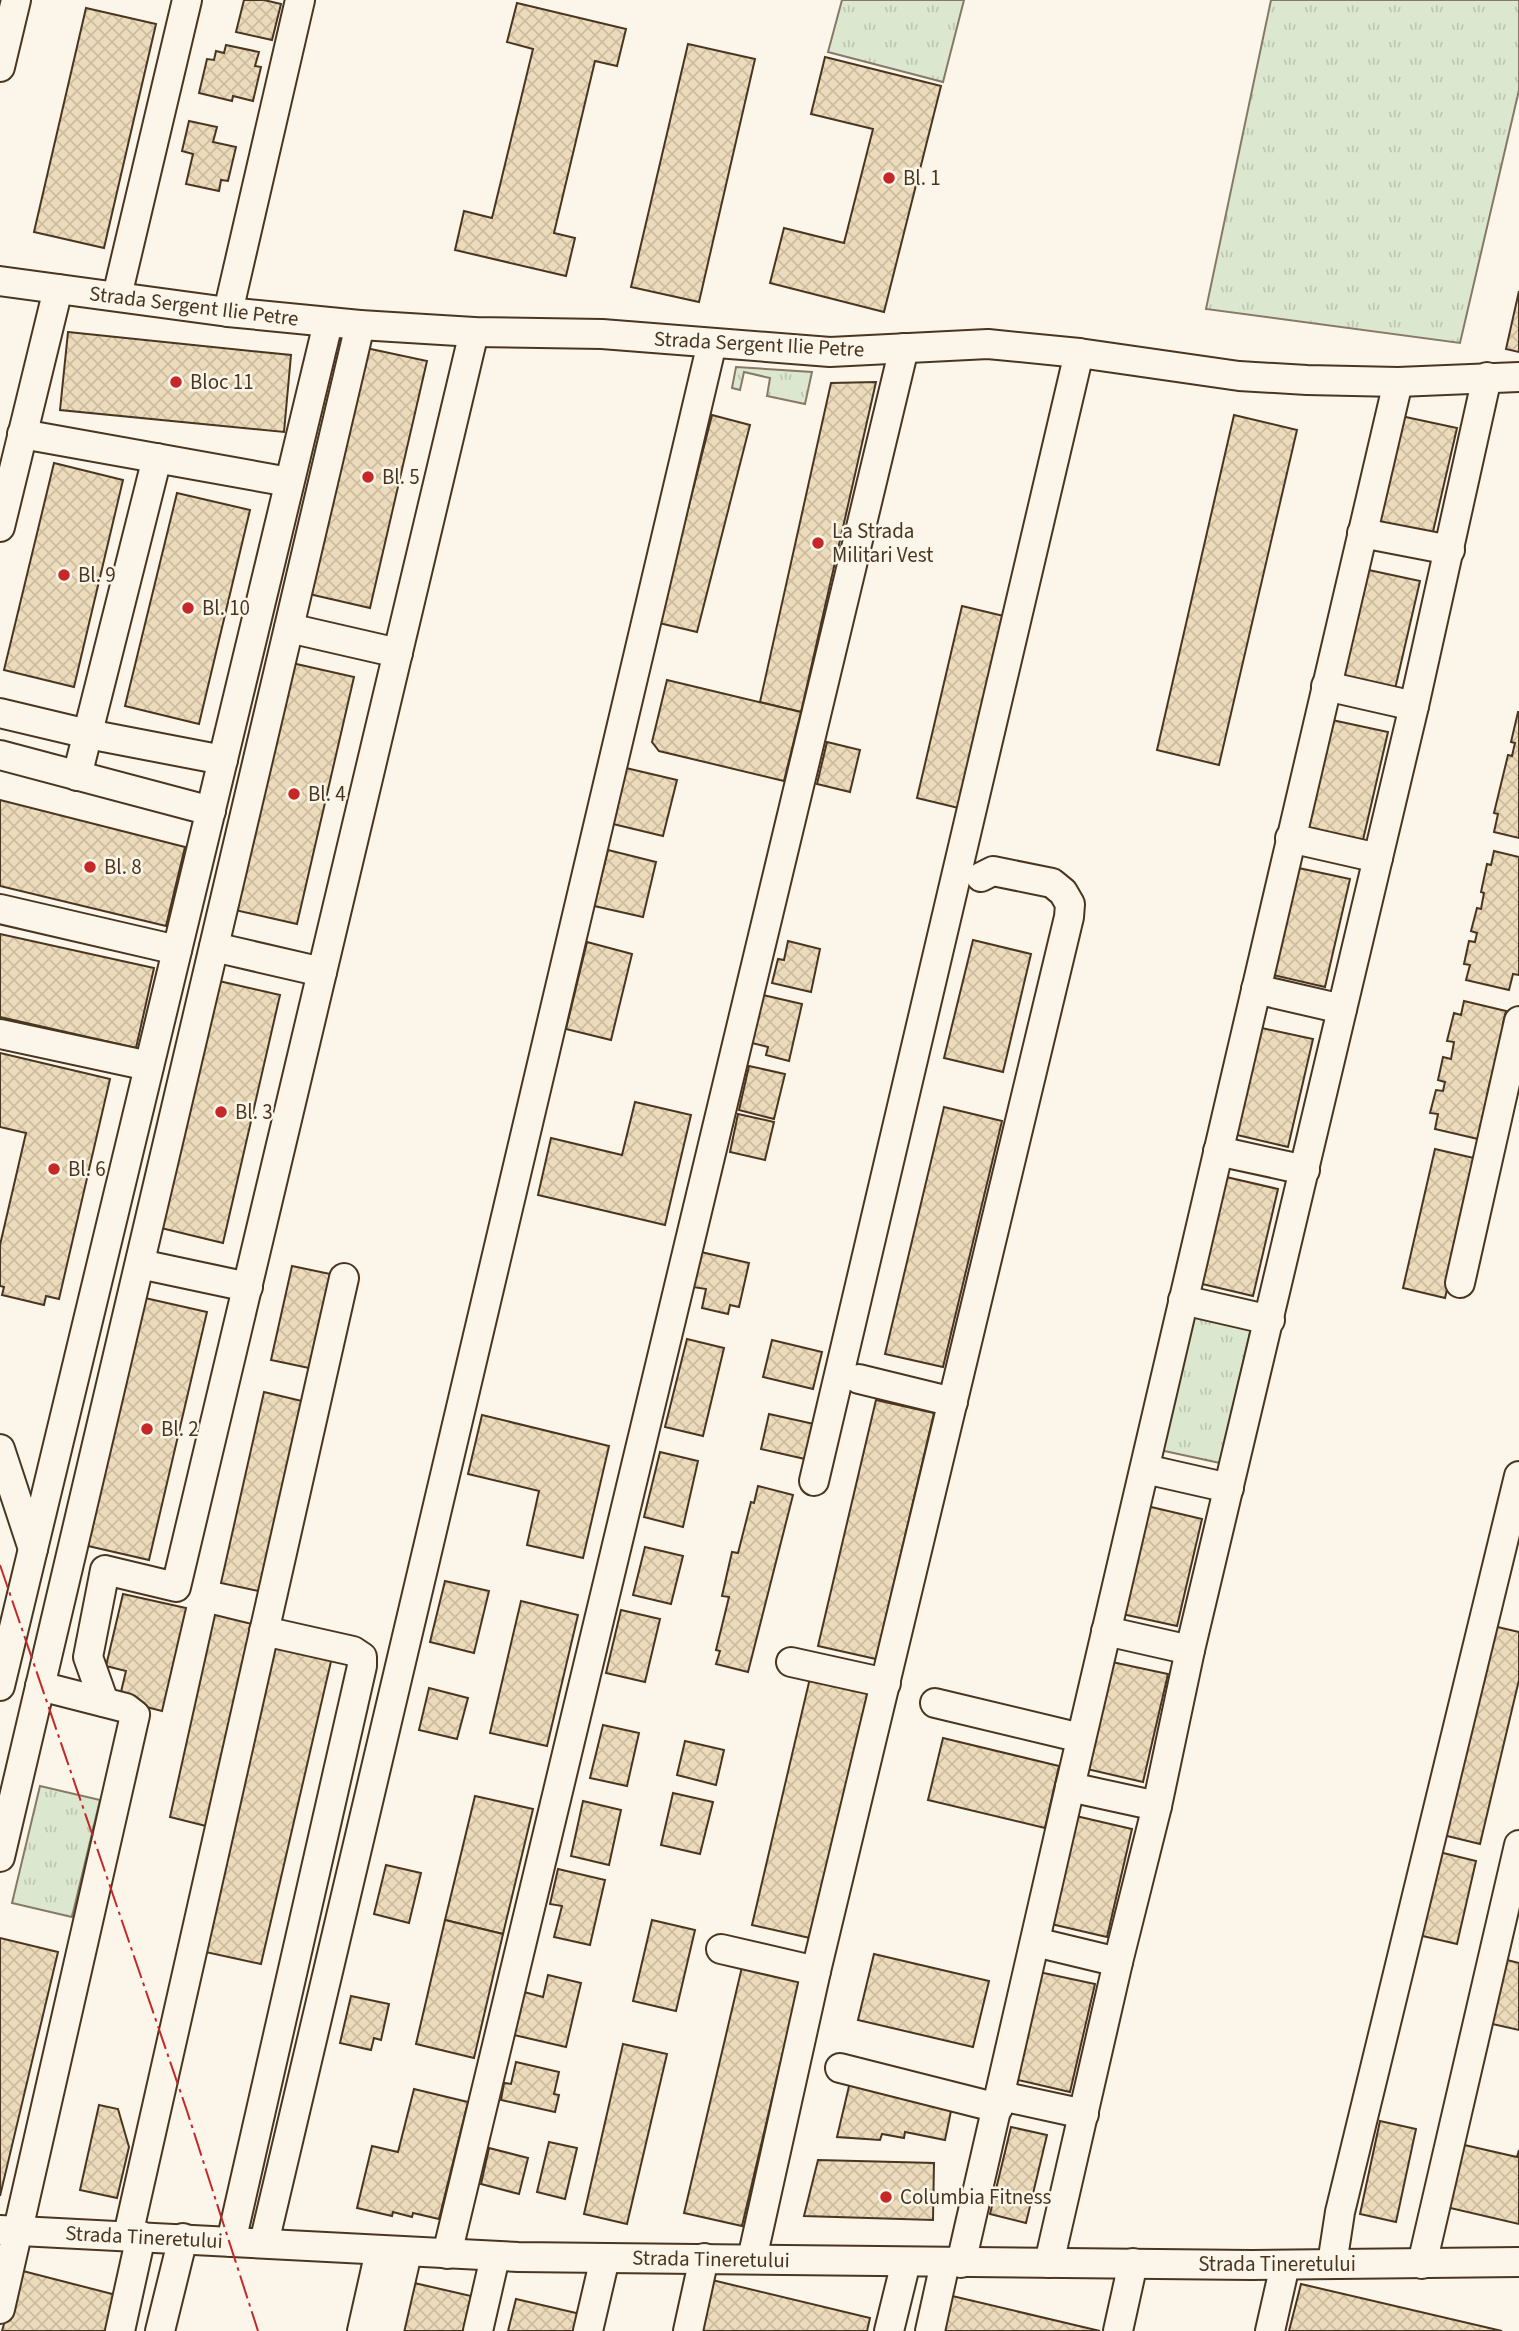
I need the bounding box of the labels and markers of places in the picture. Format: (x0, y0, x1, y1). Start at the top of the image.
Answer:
place label: Bl. 1 (903, 163, 941, 193)
marker: Bl. 1 (881, 170, 897, 186)
place label: Bloc 11 (190, 367, 254, 397)
marker: Bloc 11 (168, 374, 184, 390)
place label: Bl. 5 (382, 462, 420, 492)
marker: Bl. 5 (360, 469, 376, 485)
place label: La Strada Militari Vest (832, 516, 933, 570)
marker: La Strada Militari Vest (810, 535, 826, 551)
place label: Bl. 9 (78, 560, 116, 590)
marker: Bl. 9 (56, 567, 72, 583)
place label: Bl. 10 (202, 593, 250, 623)
marker: Bl. 10 (180, 600, 196, 616)
place label: Bl. 4 (308, 779, 346, 809)
marker: Bl. 4 (286, 786, 302, 802)
place label: Bl. 8 (104, 852, 142, 882)
marker: Bl. 8 (82, 859, 98, 875)
place label: Bl. 3 (235, 1097, 273, 1127)
marker: Bl. 3 (213, 1104, 229, 1120)
place label: Bl. 6 (68, 1154, 106, 1184)
marker: Bl. 6 (46, 1161, 62, 1177)
place label: Bl. 2 (161, 1414, 199, 1444)
marker: Bl. 2 (139, 1421, 155, 1437)
place label: Columbia Fitness (900, 2182, 1051, 2212)
marker: Columbia Fitness (878, 2189, 894, 2205)

